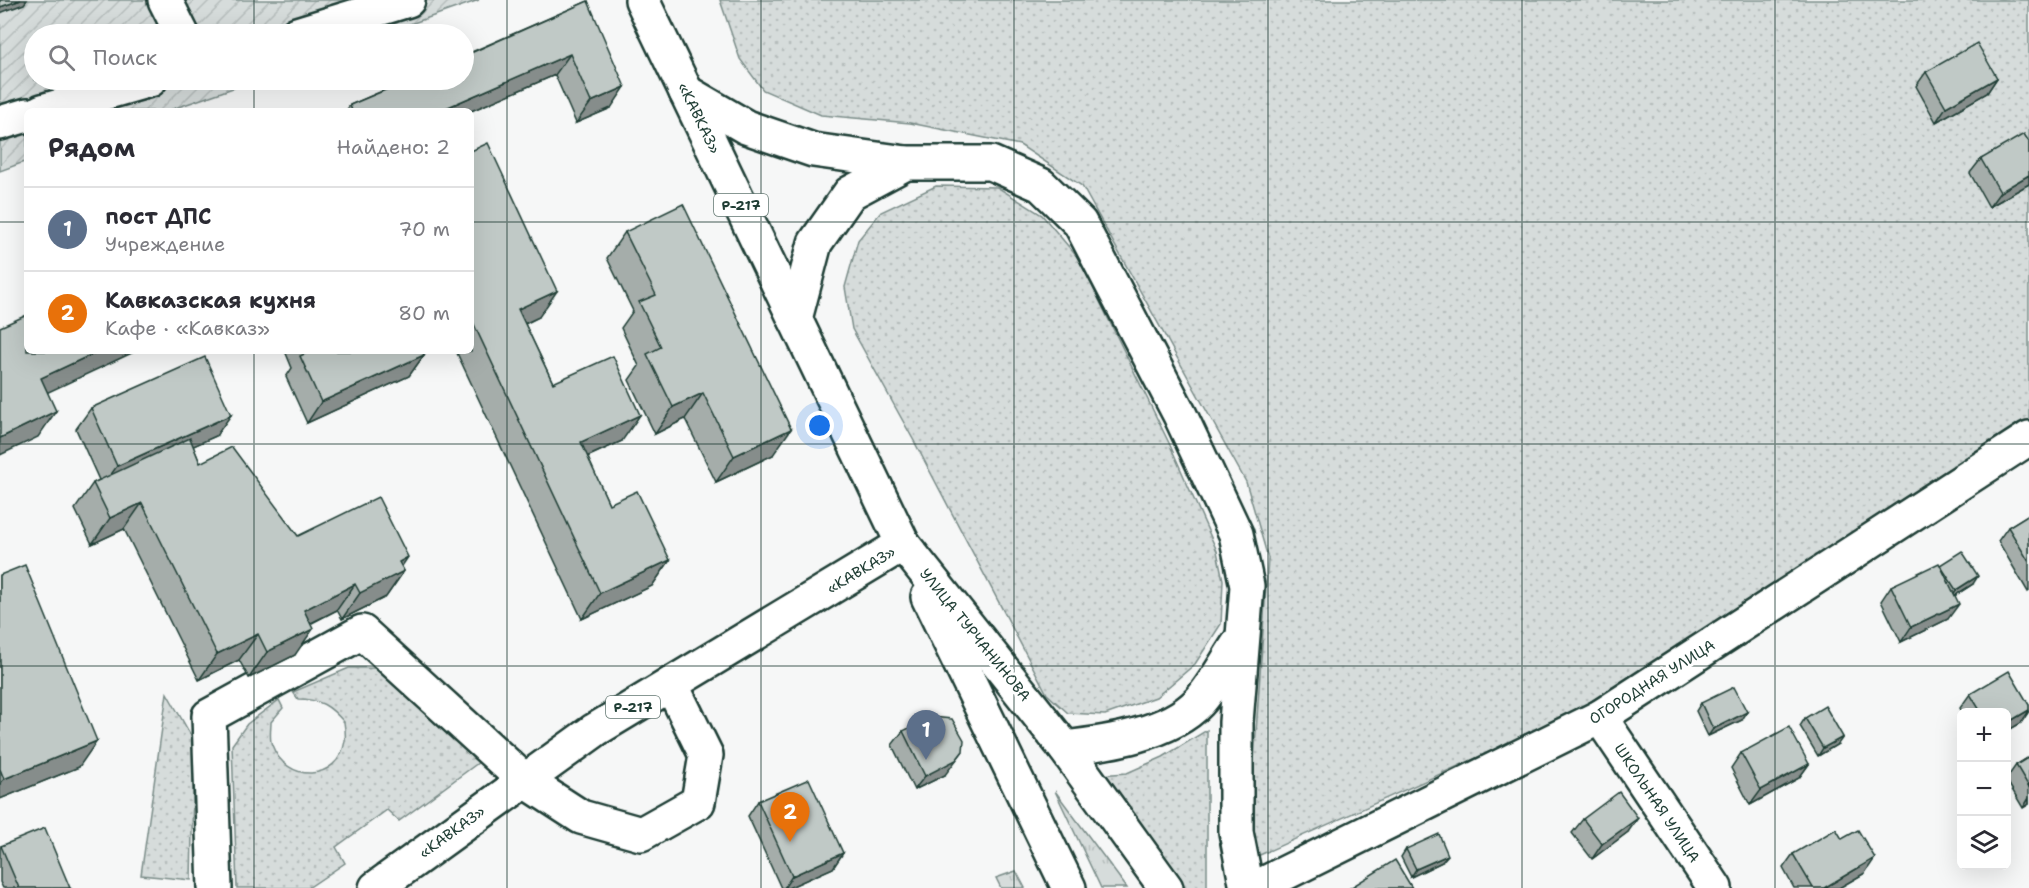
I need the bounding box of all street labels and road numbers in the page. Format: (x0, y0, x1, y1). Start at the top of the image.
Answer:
street label: «КАВКАЗ» (673, 79, 725, 157)
road number: Р-217 (714, 194, 768, 216)
street label: «КАВКАЗ» (823, 542, 899, 598)
street label: УЛИЦА ТУРЧАНИНОВА (915, 564, 1035, 706)
street label: ОГОРОДНАЯ УЛИЦА (1585, 635, 1719, 729)
road number: Р-217 (606, 696, 660, 718)
street label: ШКОЛЬНАЯ УЛИЦА (1610, 739, 1704, 867)
street label: «КАВКАЗ» (415, 801, 489, 863)

